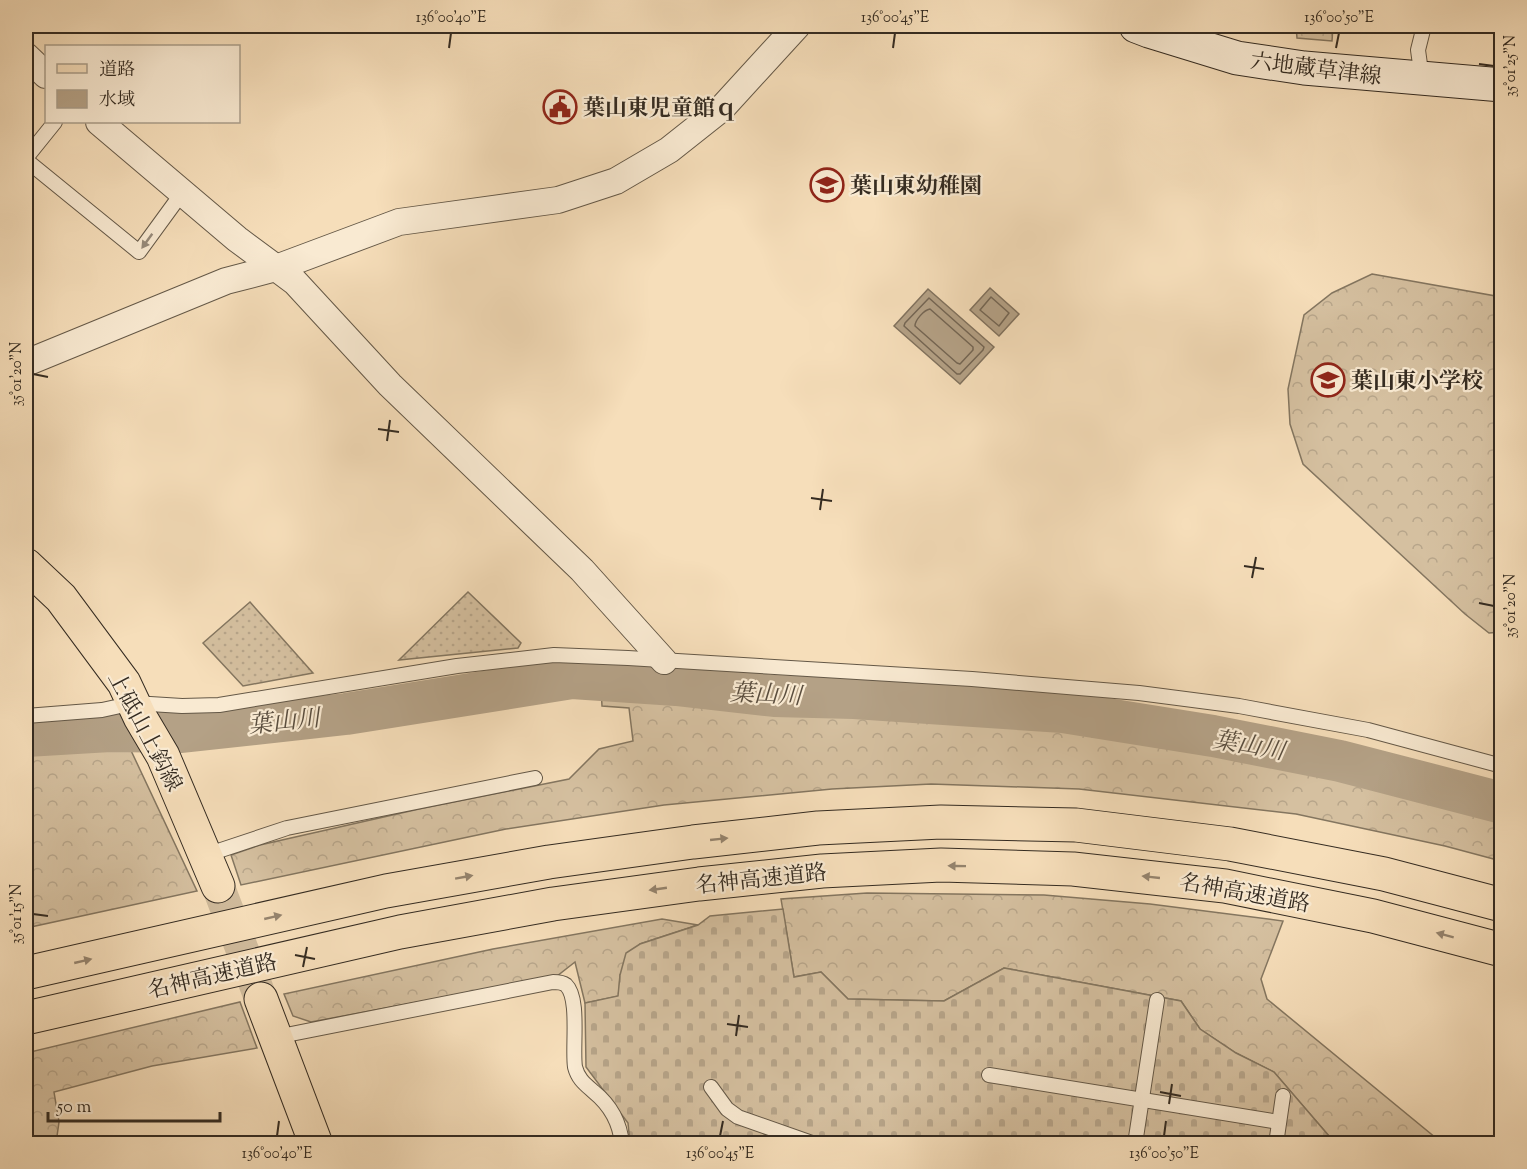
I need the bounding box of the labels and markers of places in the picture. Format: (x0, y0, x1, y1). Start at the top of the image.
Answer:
public building icon: 葉山東児童館ｑ (542, 89, 578, 125)
place label: 葉山東児童館ｑ (583, 94, 737, 126)
school or university icon: 葉山東幼稚園 (809, 167, 845, 203)
place label: 葉山東幼稚園 (850, 172, 982, 204)
school or university icon: 葉山東小学校 (1310, 362, 1346, 398)
place label: 葉山東小学校 (1351, 367, 1483, 399)

